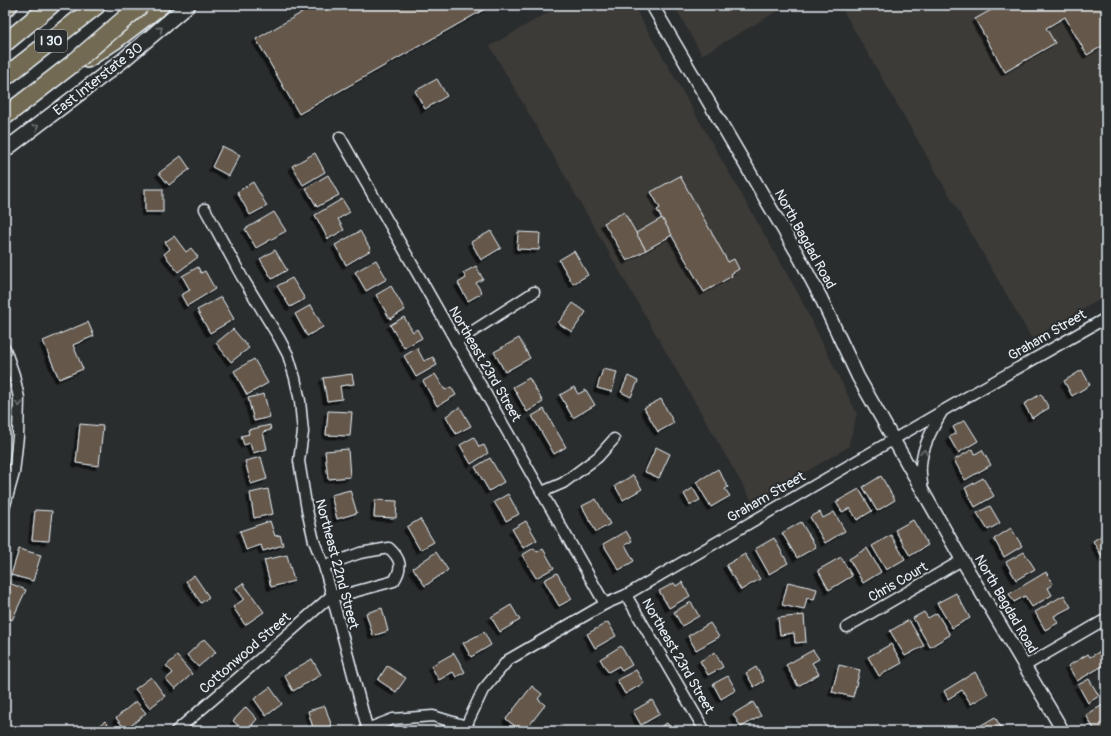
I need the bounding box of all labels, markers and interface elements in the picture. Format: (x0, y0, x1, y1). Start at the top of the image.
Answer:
one-way arrow (155, 26, 163, 33)
road number: I 30 (35, 30, 67, 52)
street label: East Interstate 30 (50, 39, 146, 119)
one-way arrow (32, 125, 39, 132)
street label: North Bagdad Road (771, 186, 839, 292)
street label: Northeast 23rd Street (445, 303, 525, 425)
street label: Graham Street (1005, 306, 1089, 364)
one-way arrow (15, 401, 23, 407)
one-way arrow (919, 449, 927, 456)
street label: Graham Street (724, 468, 808, 526)
street label: Northeast 22nd Street (311, 497, 363, 631)
street label: North Bagdad Road (971, 552, 1041, 656)
street label: Chris Court (865, 558, 931, 606)
street label: Northeast 23rd Street (638, 595, 718, 717)
street label: Cottonwood Street (196, 609, 294, 697)

